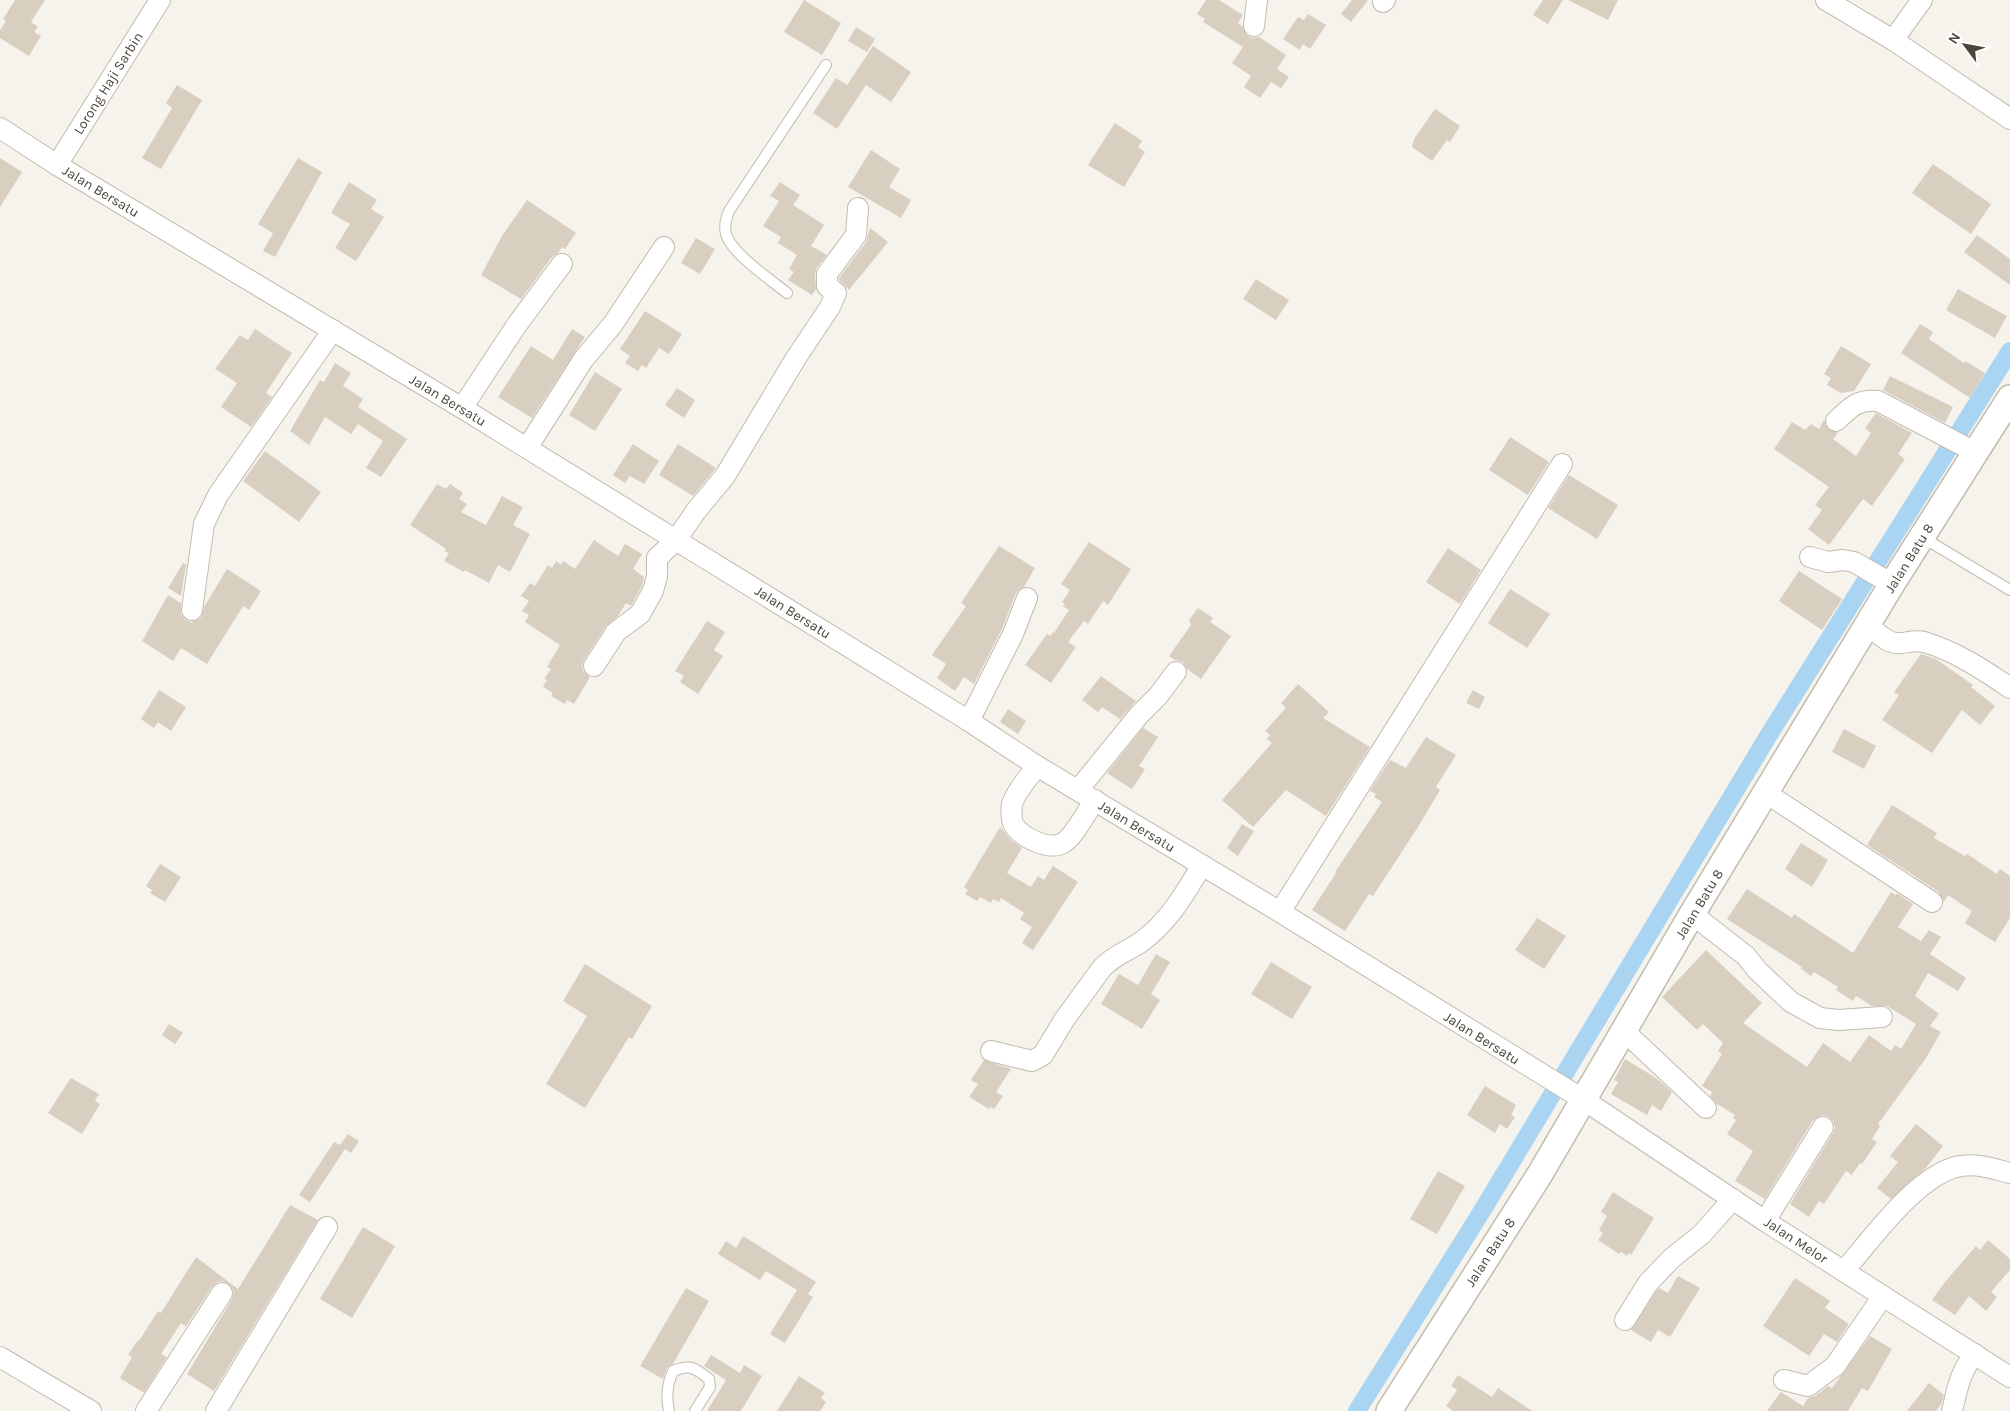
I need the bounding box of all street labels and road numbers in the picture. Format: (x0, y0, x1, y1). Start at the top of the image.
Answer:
street label: Lorong Haji Sarbin (70, 29, 147, 138)
street label: Jalan Bersatu (59, 162, 142, 221)
street label: Jalan Bersatu (406, 371, 489, 430)
street label: Jalan Batu 8 (1881, 520, 1938, 596)
street label: Jalan Bersatu (752, 582, 834, 643)
street label: Jalan Bersatu (1095, 797, 1178, 856)
street label: Jalan Batu 8 (1672, 866, 1727, 942)
street label: Jalan Bersatu (1441, 1008, 1523, 1069)
street label: Jalan Melor (1761, 1214, 1832, 1268)
street label: Jalan Batu 8 (1462, 1215, 1519, 1290)

